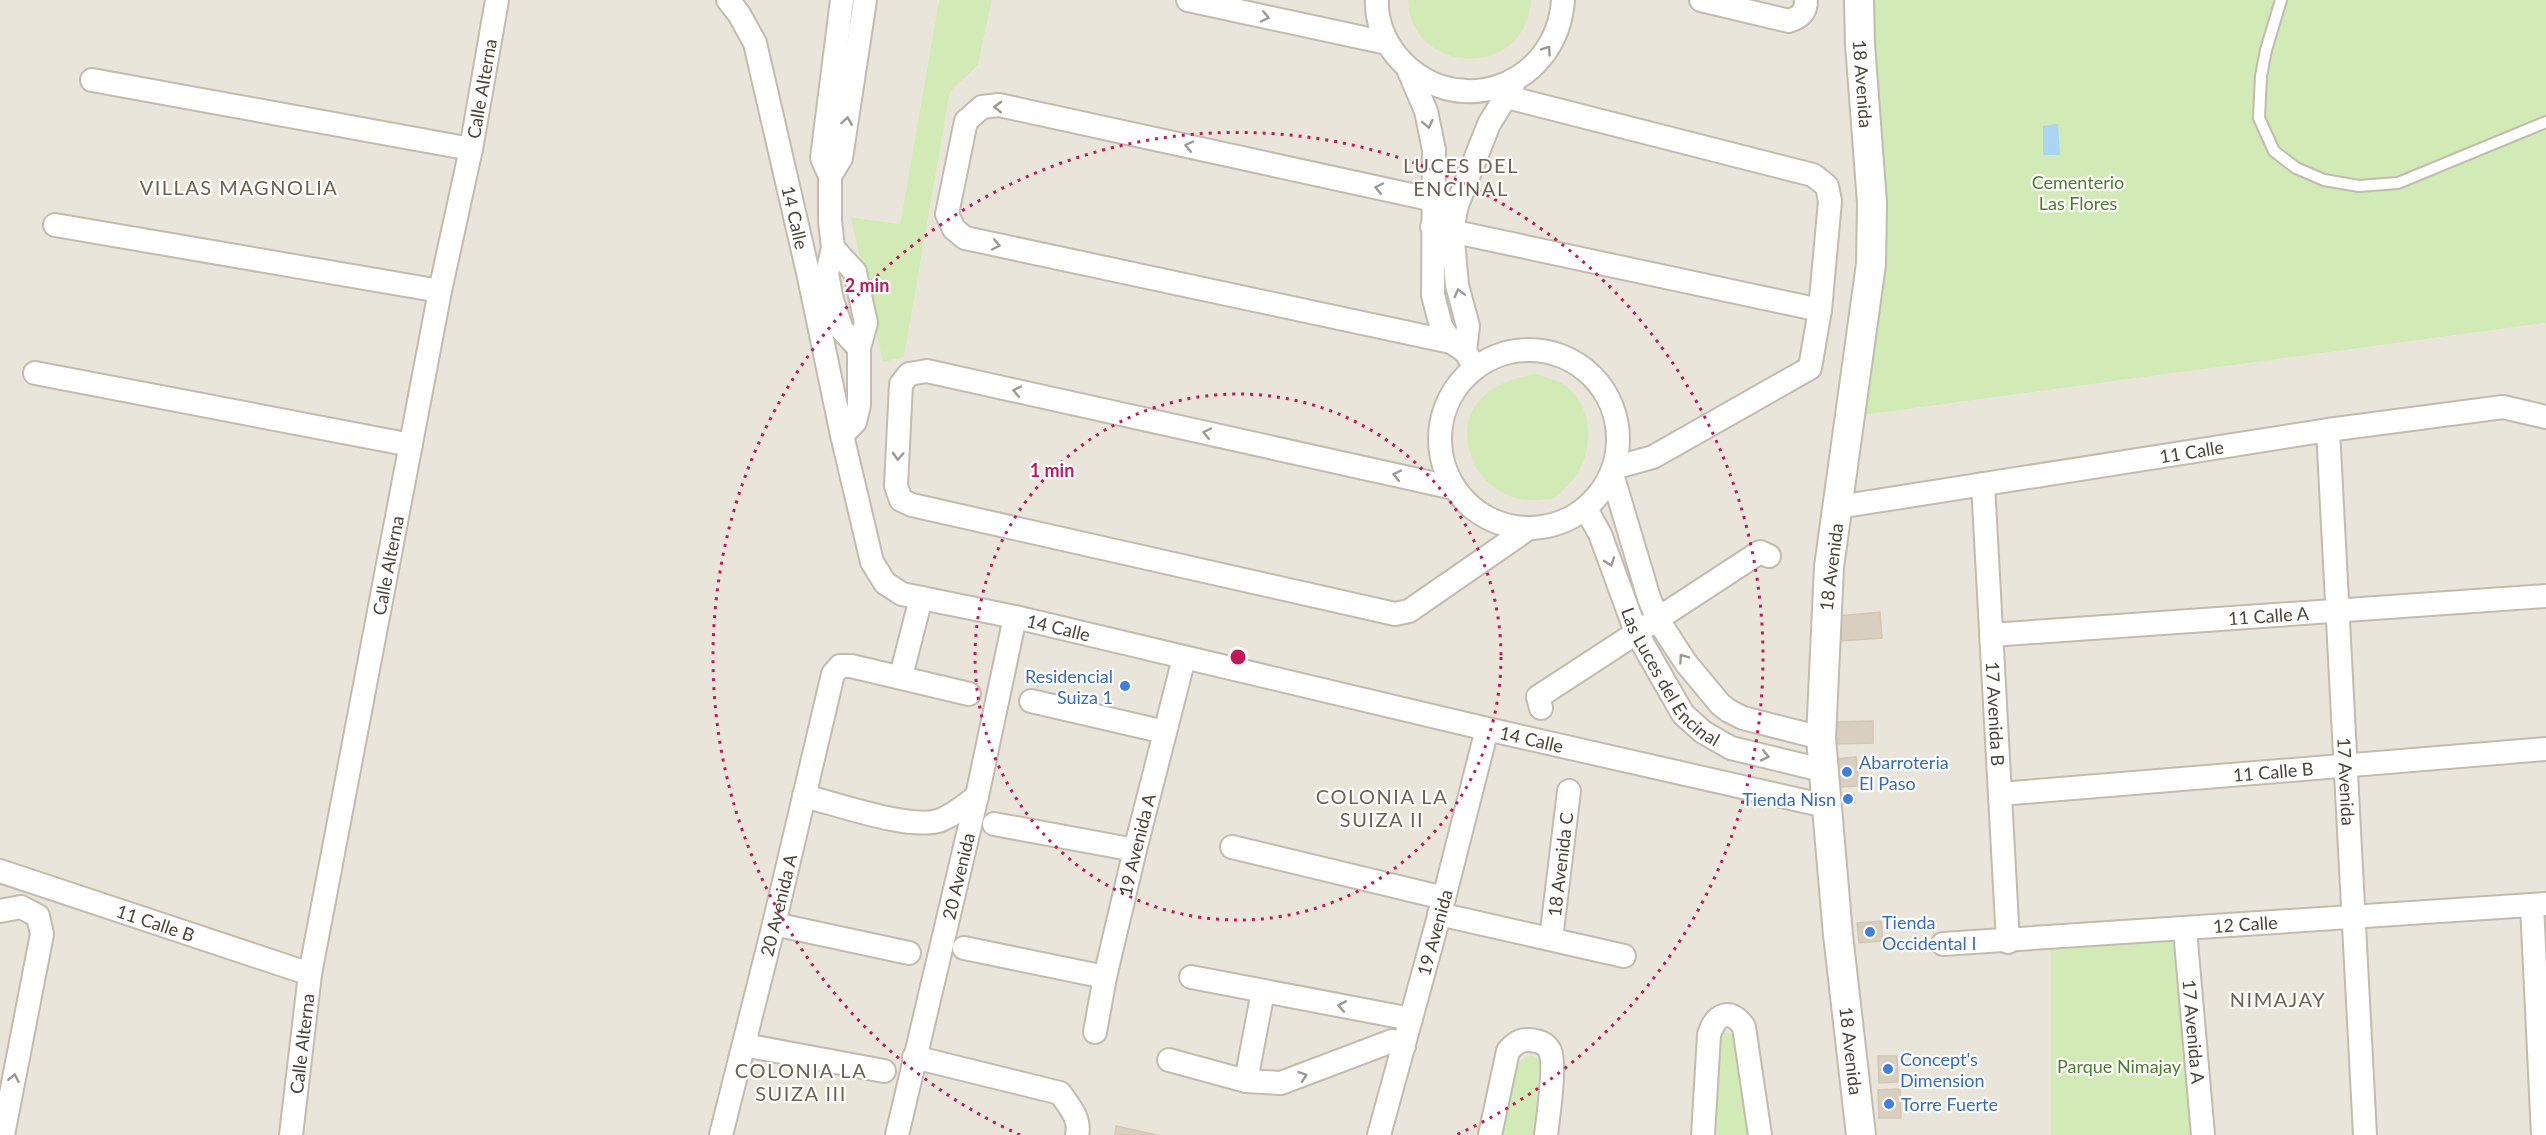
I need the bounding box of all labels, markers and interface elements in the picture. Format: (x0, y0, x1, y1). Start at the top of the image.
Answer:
one-way arrow (1260, 9, 1270, 22)
street label: Calle Alterna (462, 37, 501, 140)
street label: 18 Avenida (1849, 39, 1877, 129)
one-way arrow (1540, 45, 1551, 56)
one-way arrow (993, 100, 1002, 113)
one-way arrow (840, 117, 852, 126)
one-way arrow (1421, 119, 1434, 129)
one-way arrow (1184, 140, 1194, 153)
district label: LUCES DEL ENCINAL (1403, 153, 1519, 200)
park label: Cementerio Las Flores (2032, 171, 2124, 214)
district label: VILLAS MAGNOLIA (140, 175, 338, 199)
one-way arrow (1375, 182, 1385, 195)
street label: 14 Calle (777, 184, 813, 251)
one-way arrow (991, 238, 1001, 251)
text: 2 min (845, 274, 889, 296)
one-way arrow (1454, 288, 1467, 298)
one-way arrow (1012, 385, 1022, 398)
one-way arrow (1202, 427, 1212, 440)
street label: 11 Calle (2158, 436, 2225, 467)
one-way arrow (891, 452, 904, 461)
text: 1 min (1030, 459, 1074, 481)
one-way arrow (1393, 469, 1403, 482)
street label: Calle Alterna (368, 514, 408, 617)
street label: 18 Avenida (1815, 522, 1847, 612)
one-way arrow (1602, 556, 1615, 567)
street label: 11 Calle A (2227, 602, 2310, 629)
street label: Las Luces del Encinal (1617, 604, 1724, 750)
street label: 14 Calle (1025, 609, 1092, 645)
centre of rings (1228, 647, 1248, 667)
one-way arrow (1679, 654, 1690, 665)
street label: 17 Avenida B (1982, 661, 2009, 766)
place label: Residencial Suiza 1 (1025, 665, 1113, 708)
marker: Residencial Suiza 1 (1118, 679, 1132, 693)
street label: 14 Calle (1498, 721, 1565, 757)
street label: 17 Avenida (2333, 737, 2360, 826)
one-way arrow (1760, 748, 1770, 761)
place label: Abarroteria El Paso (1859, 751, 1949, 794)
street label: 11 Calle B (2232, 757, 2314, 786)
marker: Abarroteria El Paso (1840, 765, 1854, 779)
district label: COLONIA LA SUIZA II (1316, 784, 1448, 831)
place label: Tienda Nisn (1742, 788, 1836, 810)
street label: 19 Avenida A (1114, 790, 1160, 898)
marker: Tienda Nisn (1841, 792, 1855, 806)
street label: 18 Avenida C (1543, 811, 1577, 918)
street label: 20 Avenida (937, 831, 979, 922)
street label: 20 Avenida A (755, 851, 801, 959)
street label: 19 Avenida (1412, 887, 1457, 978)
street label: 11 Calle B (114, 900, 197, 946)
place label: Tienda Occidental I (1882, 911, 1976, 954)
street label: 12 Calle (2212, 911, 2278, 937)
marker: Tienda Occidental I (1863, 925, 1877, 939)
street label: 17 Avenida A (2178, 979, 2210, 1085)
district label: NIMAJAY (2230, 987, 2326, 1011)
street label: Calle Alterna (285, 992, 319, 1095)
one-way arrow (1337, 1000, 1347, 1013)
street label: 18 Avenida (1835, 1006, 1867, 1096)
place label: Concept's Dimension (1900, 1048, 1985, 1091)
park label: Parque Nimajay (2057, 1055, 2182, 1077)
district label: COLONIA LA SUIZA III (735, 1058, 867, 1105)
marker: Concept's Dimension (1881, 1062, 1895, 1076)
one-way arrow (1297, 1070, 1308, 1083)
one-way arrow (7, 1073, 20, 1083)
place label: Torre Fuerte (1901, 1093, 1998, 1115)
marker: Torre Fuerte (1882, 1097, 1896, 1111)

